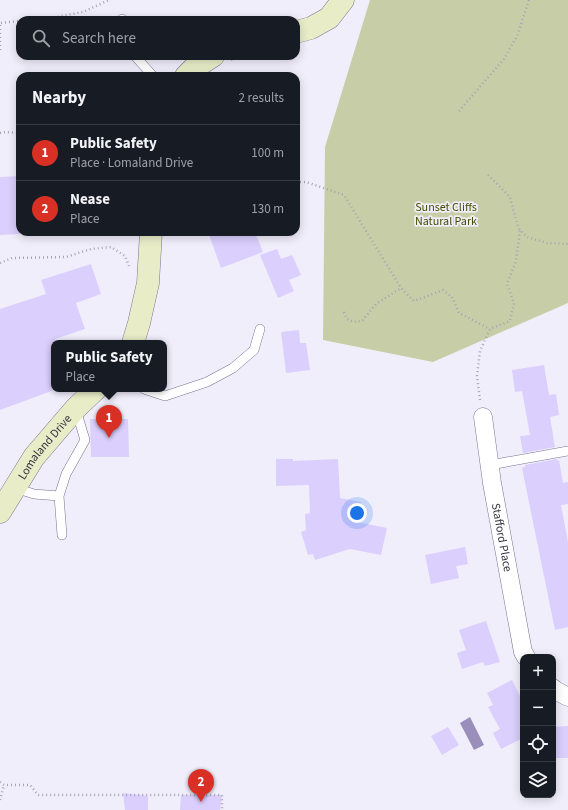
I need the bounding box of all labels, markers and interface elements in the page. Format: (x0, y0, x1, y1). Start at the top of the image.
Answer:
search box (16, 16, 300, 60)
icon: search (30, 27, 52, 49)
text: Search here (62, 28, 136, 49)
text: Nearby (32, 86, 86, 110)
text: 2 results (239, 89, 284, 107)
text: Public Safety (70, 133, 157, 154)
text: 1 (42, 144, 48, 162)
text: 100 m (251, 144, 284, 162)
text: Place · Lomaland Drive (70, 154, 193, 172)
text: Nease (70, 189, 110, 210)
park label: Sunset Cliffs Natural Park (415, 199, 477, 230)
text: 2 (42, 200, 48, 218)
text: 130 m (251, 200, 284, 218)
text: Place (70, 210, 99, 228)
popup (51, 340, 167, 392)
text: Public Safety (66, 347, 152, 368)
text: Place (66, 368, 95, 386)
pin: 1 (96, 405, 122, 438)
street label: Lomaland Drive (14, 411, 76, 483)
street label: Stafford Place (487, 502, 516, 573)
your location (347, 503, 367, 523)
map controls (520, 654, 556, 798)
button: + (520, 654, 556, 690)
button: − (520, 690, 556, 726)
button: locate (520, 726, 556, 762)
button: layers (520, 762, 556, 798)
pin: 2 (188, 769, 214, 802)

